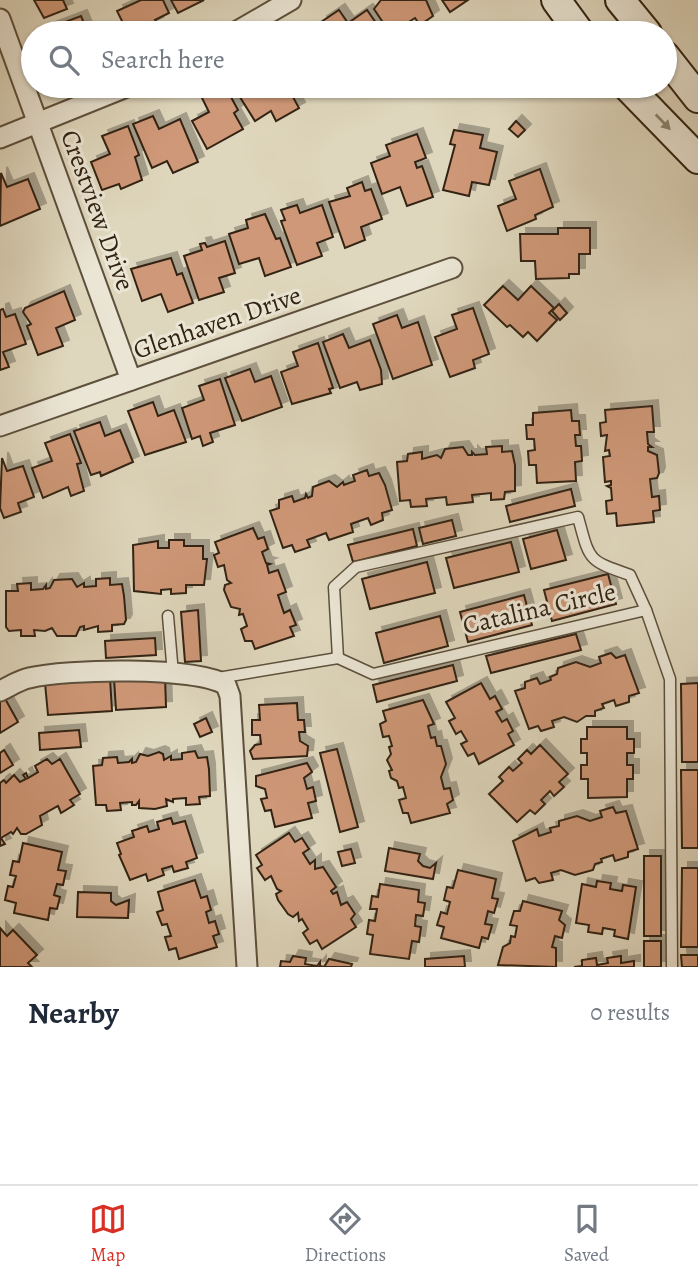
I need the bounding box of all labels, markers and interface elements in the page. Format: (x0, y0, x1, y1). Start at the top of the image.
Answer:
search box (21, 21, 677, 98)
icon: search (45, 41, 83, 79)
text: Search here (101, 42, 225, 77)
one-way arrow (654, 113, 670, 130)
street label: Crestview Drive (52, 125, 143, 295)
street label: Glenhaven Drive (129, 277, 306, 368)
street label: Catalina Circle (459, 574, 619, 643)
text: Nearby (28, 993, 119, 1033)
text: 0 results (590, 997, 670, 1028)
tab: Map (89, 1200, 127, 1268)
tab: Directions (305, 1200, 386, 1268)
tab: Saved (564, 1200, 609, 1268)

